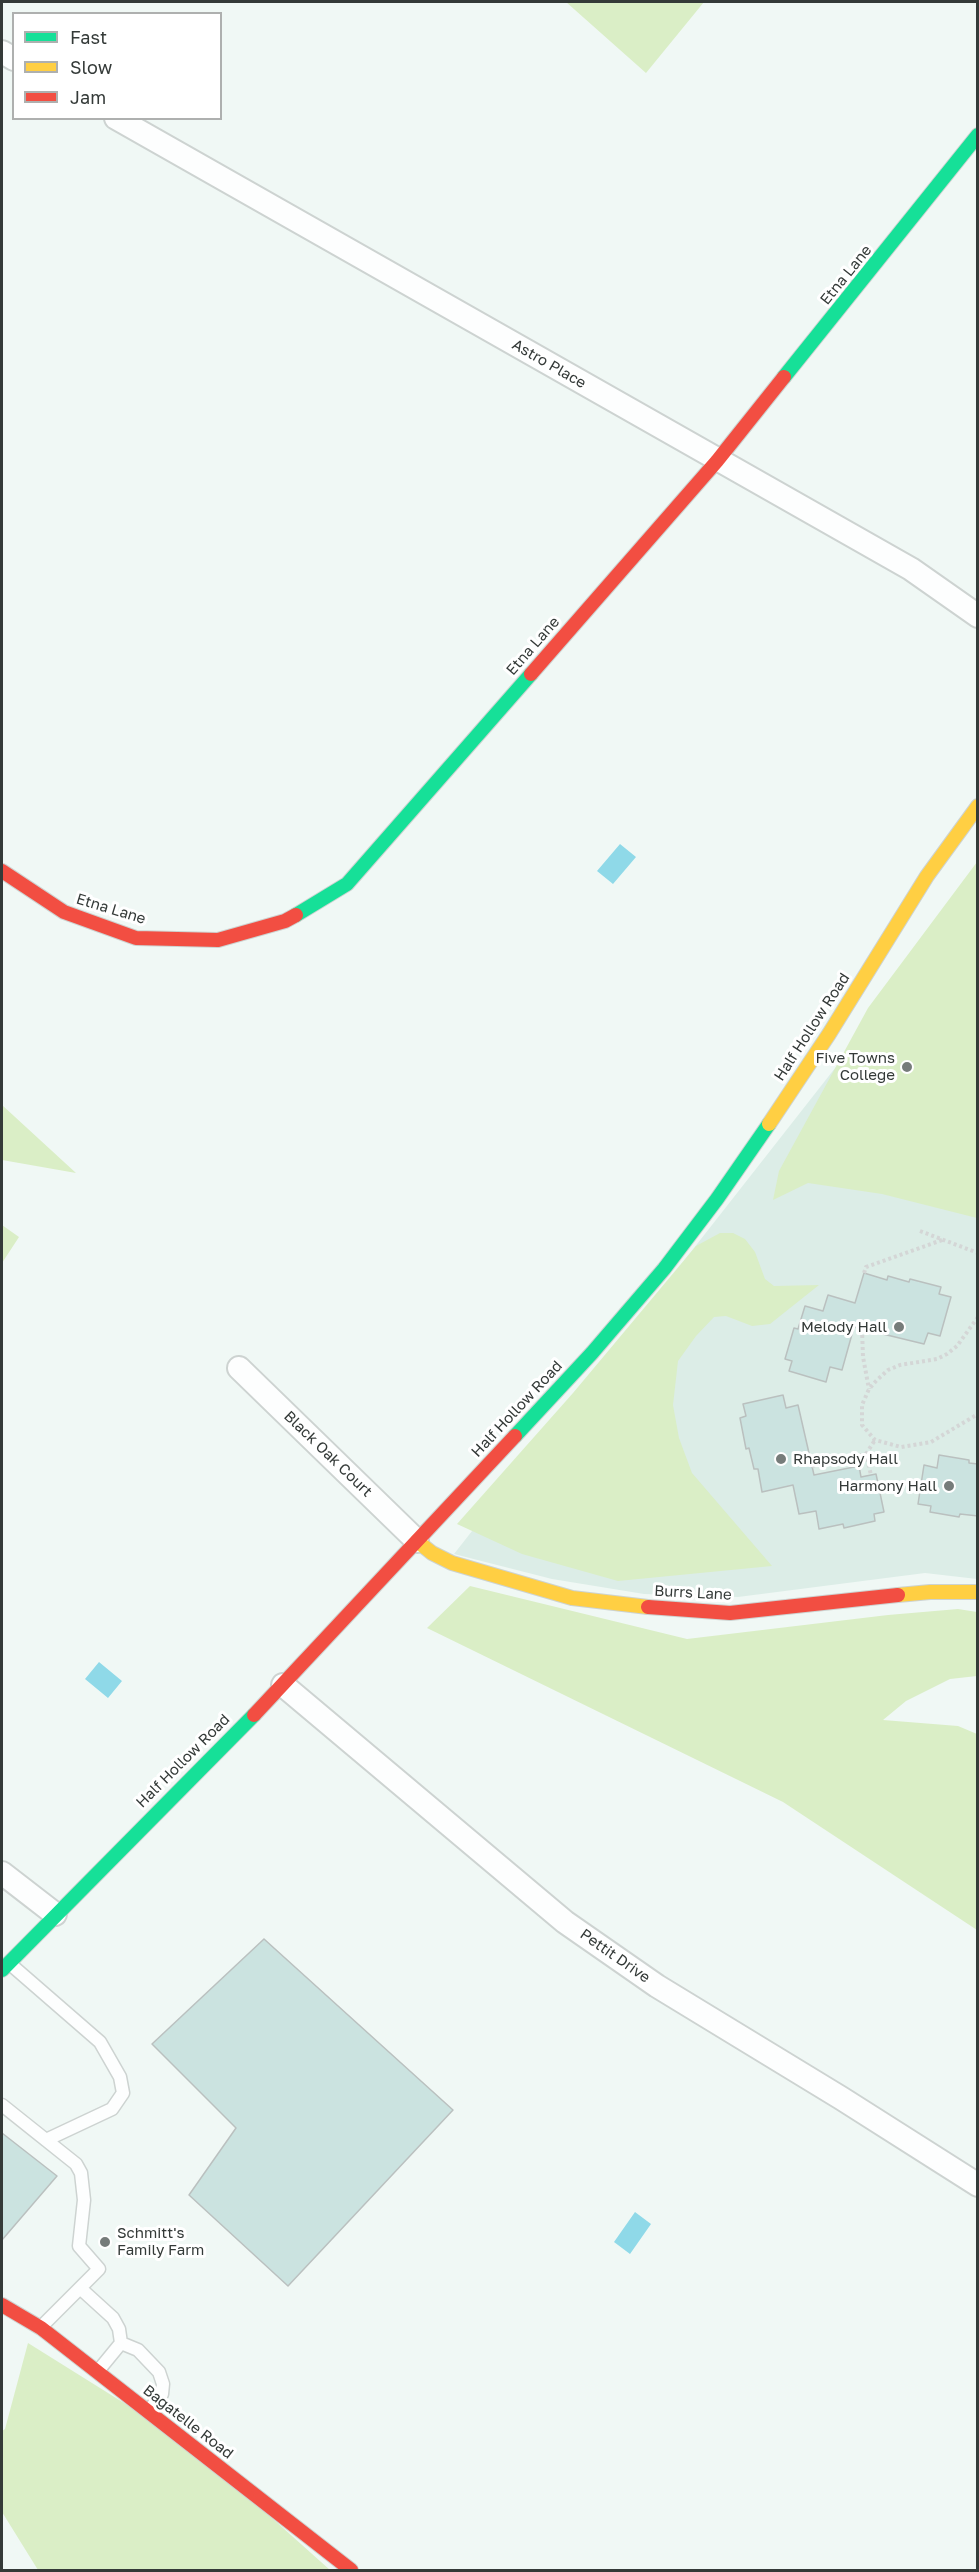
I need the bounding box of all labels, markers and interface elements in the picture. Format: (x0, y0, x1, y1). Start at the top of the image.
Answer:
legend (12, 12, 222, 120)
text: Fast (70, 26, 107, 48)
text: Slow (70, 56, 112, 78)
text: Jam (70, 86, 106, 108)
street label: Etna Lane (816, 241, 876, 309)
street label: Astro Place (509, 336, 589, 392)
street label: Etna Lane (503, 613, 563, 679)
street label: Etna Lane (74, 890, 148, 928)
street label: Half Hollow Road (770, 970, 854, 1084)
place label: Five Towns College (815, 1049, 895, 1084)
marker: Five Towns College (900, 1060, 914, 1074)
place label: Melody Hall (801, 1318, 887, 1336)
marker: Melody Hall (892, 1320, 906, 1334)
street label: Half Hollow Road (468, 1357, 566, 1461)
street label: Black Oak Court (280, 1407, 376, 1501)
place label: Rhapsody Hall (793, 1450, 898, 1468)
marker: Rhapsody Hall (774, 1452, 788, 1466)
place label: Harmony Hall (838, 1477, 937, 1495)
marker: Harmony Hall (942, 1479, 956, 1493)
street label: Burrs Lane (654, 1582, 732, 1604)
street label: Half Hollow Road (132, 1710, 234, 1812)
street label: Pettit Drive (577, 1925, 653, 1987)
place label: Schmitt's Family Farm (117, 2224, 204, 2259)
marker: Schmitt's Family Farm (98, 2235, 112, 2249)
street label: Bagatelle Road (139, 2381, 237, 2463)

